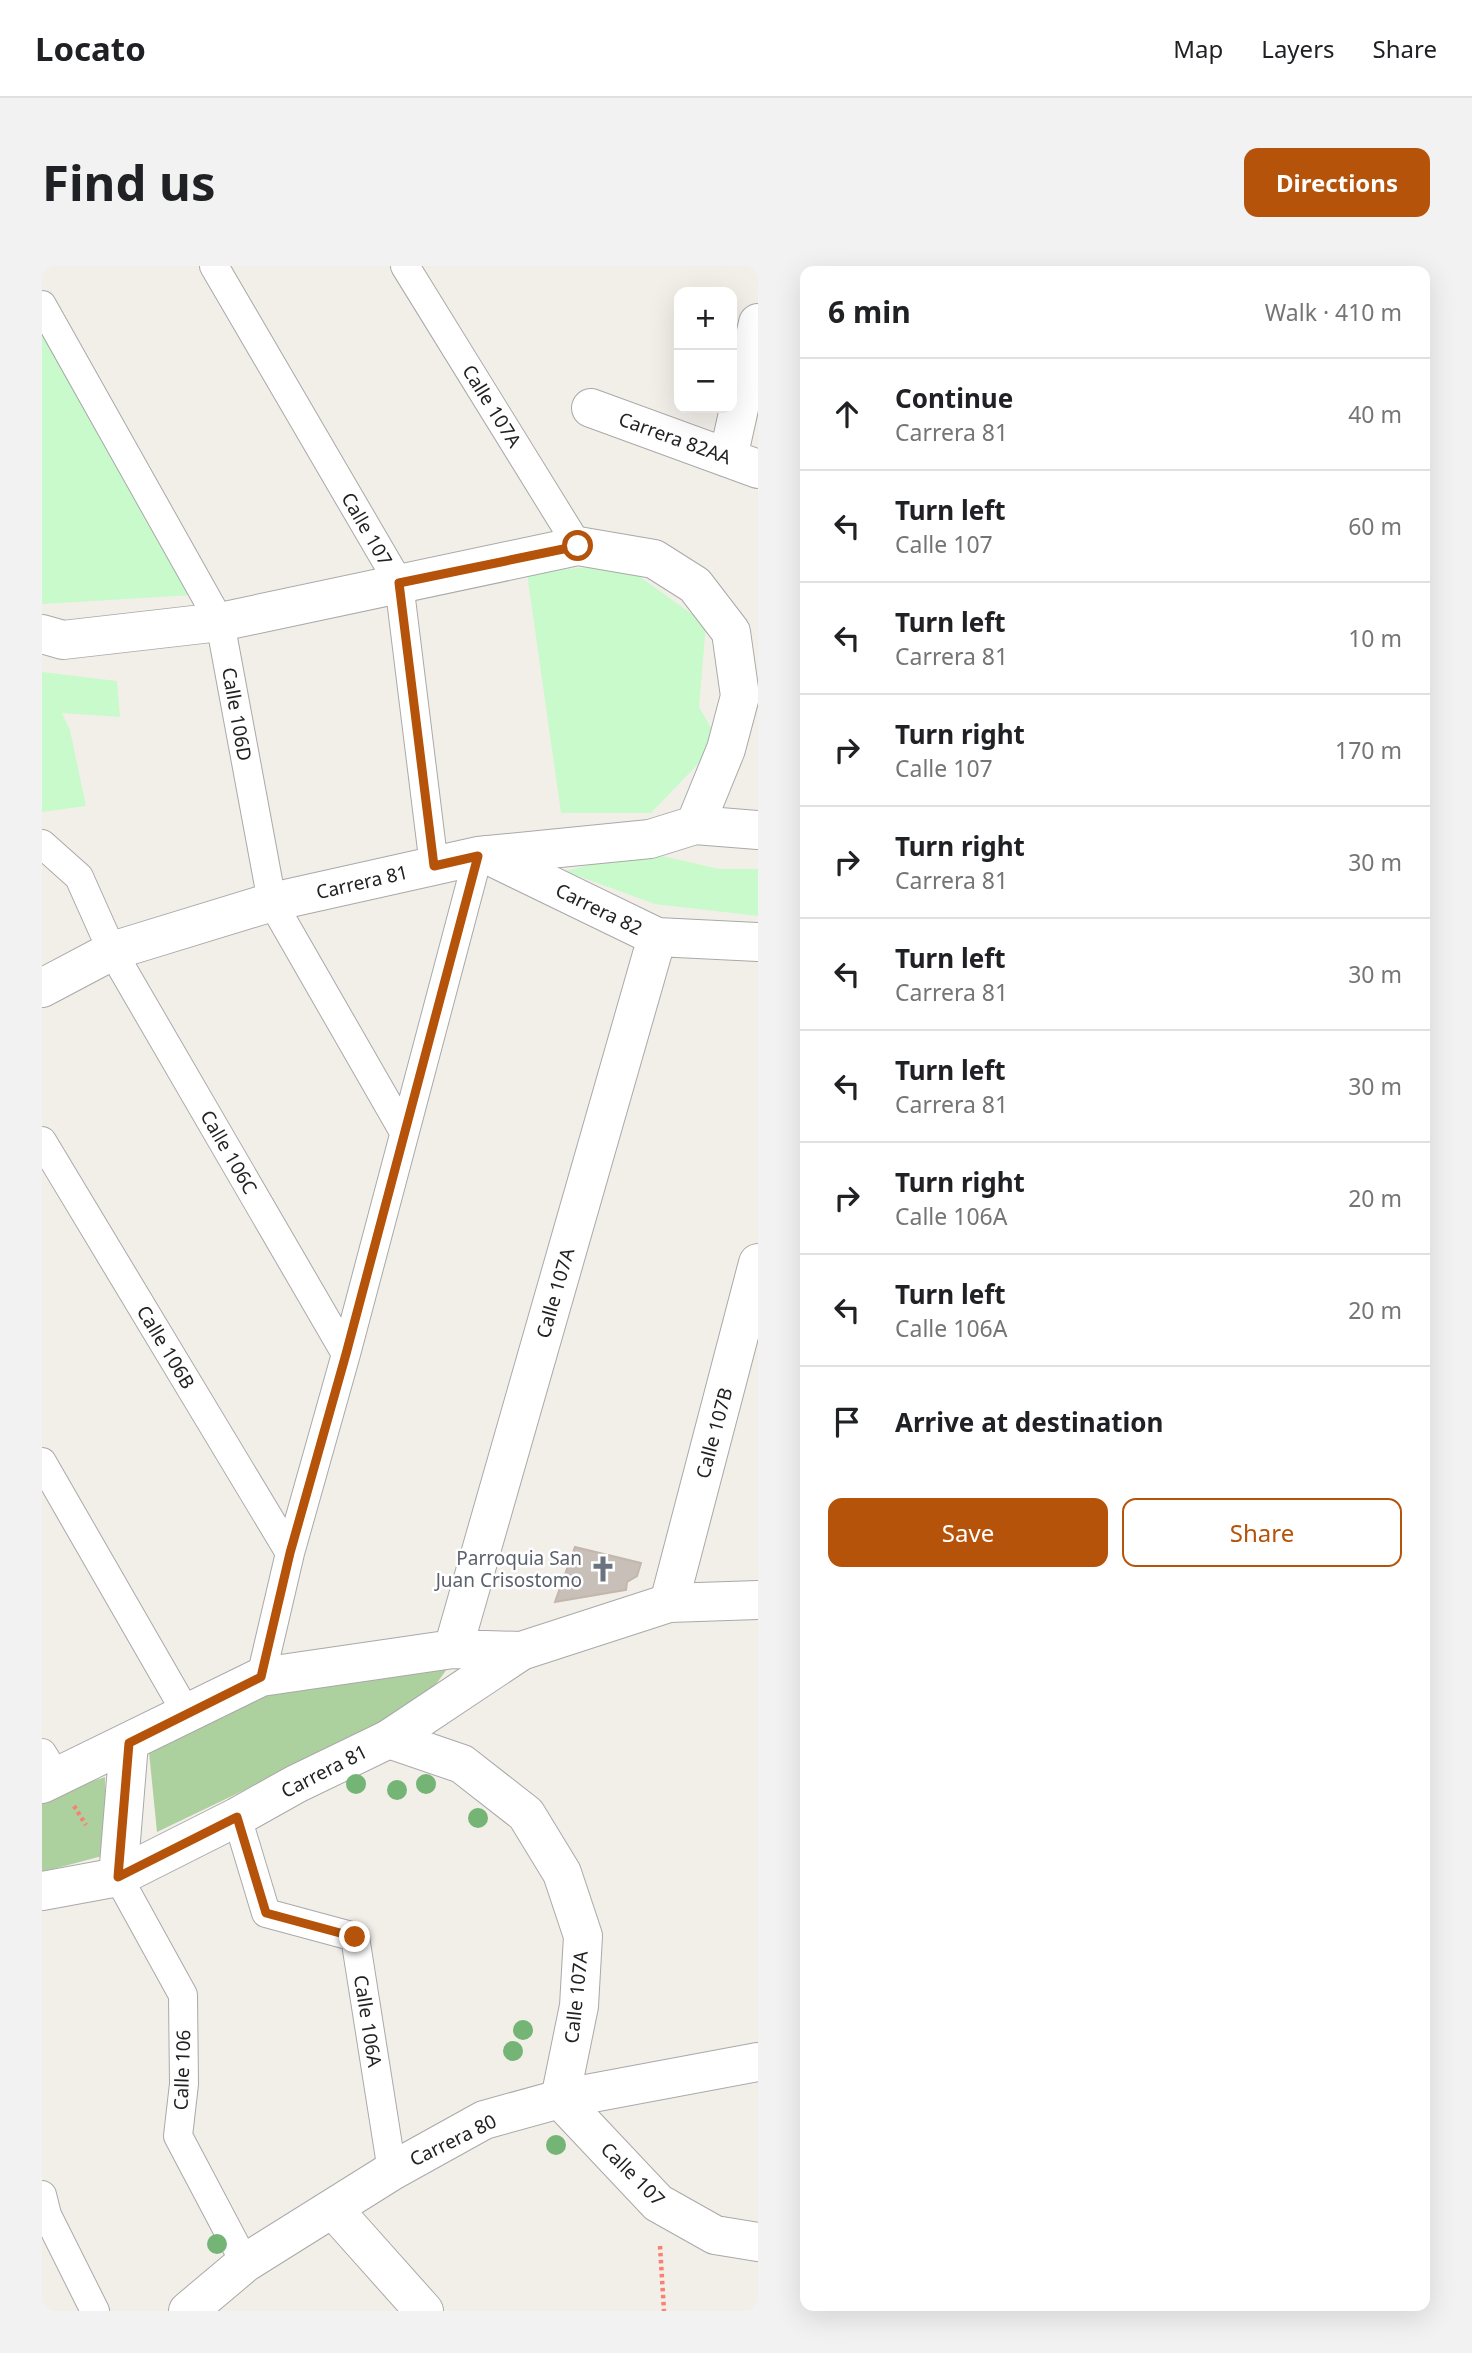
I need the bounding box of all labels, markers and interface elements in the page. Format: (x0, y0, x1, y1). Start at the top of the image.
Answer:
text: Locato (35, 26, 146, 71)
text: Map (1173, 32, 1223, 65)
text: Layers (1261, 32, 1335, 65)
text: Share (1373, 32, 1437, 65)
button: Directions (1244, 148, 1430, 217)
text: Find us (42, 149, 216, 215)
map controls (674, 287, 737, 413)
button: + (674, 287, 737, 350)
text: 6 min (828, 291, 911, 332)
text: Walk · 410 m (1265, 296, 1402, 328)
button: − (674, 350, 737, 413)
street label: Calle 107A (456, 360, 528, 453)
text: Continue (895, 380, 1013, 416)
icon: ahead (828, 395, 866, 433)
text: 40 m (1348, 398, 1402, 430)
street label: Carrera 82AA (615, 406, 736, 471)
text: Carrera 81 (895, 416, 1008, 448)
street label: Calle 107 (336, 488, 398, 570)
text: Turn left (895, 492, 1006, 528)
icon: left (828, 507, 866, 545)
text: 60 m (1348, 510, 1402, 542)
text: Calle 107 (895, 528, 993, 560)
route start (562, 530, 593, 561)
text: Turn left (895, 604, 1006, 640)
icon: left (828, 619, 866, 657)
text: 10 m (1348, 622, 1402, 654)
text: Carrera 81 (895, 640, 1008, 672)
street label: Calle 106D (216, 665, 258, 763)
text: Turn right (895, 716, 1025, 752)
icon: right (828, 731, 866, 769)
text: 170 m (1335, 734, 1402, 766)
text: Calle 107 (895, 752, 993, 784)
text: Turn right (895, 828, 1025, 864)
icon: right (828, 843, 866, 881)
text: 30 m (1348, 846, 1402, 878)
street label: Carrera 81 (314, 859, 410, 905)
text: Carrera 81 (895, 864, 1008, 896)
street label: Carrera 82 (551, 877, 647, 941)
text: Turn left (895, 940, 1006, 976)
icon: left (828, 955, 866, 993)
text: 30 m (1348, 958, 1402, 990)
text: Carrera 81 (895, 976, 1008, 1008)
text: Turn left (895, 1052, 1006, 1088)
icon: left (828, 1067, 866, 1105)
text: 30 m (1348, 1070, 1402, 1102)
text: Carrera 81 (895, 1088, 1008, 1120)
street label: Calle 106C (195, 1105, 263, 1199)
text: Turn right (895, 1164, 1025, 1200)
icon: right (828, 1179, 866, 1217)
text: 20 m (1348, 1182, 1402, 1214)
text: Calle 106A (895, 1200, 1007, 1232)
street label: Calle 107A (530, 1244, 581, 1341)
text: Turn left (895, 1276, 1006, 1312)
icon: left (828, 1291, 866, 1329)
text: 20 m (1348, 1294, 1402, 1326)
street label: Calle 106B (131, 1300, 201, 1394)
text: Calle 106A (895, 1312, 1007, 1344)
street label: Calle 107B (689, 1385, 739, 1481)
icon: arrive (828, 1403, 866, 1441)
text: Arrive at destination (895, 1404, 1164, 1440)
button: Save (828, 1498, 1108, 1567)
button: Share (1122, 1498, 1402, 1567)
place label: Parroquia San Juan Crisostomo (434, 1545, 582, 1593)
church icon: Parroquia San Juan Crisostomo (588, 1554, 618, 1584)
street label: Carrera 81 (276, 1738, 372, 1804)
route end (339, 1921, 370, 1952)
street label: Calle 107A (558, 1949, 594, 2045)
street label: Calle 106A (348, 1973, 388, 2070)
street label: Calle 106 (168, 2029, 196, 2111)
street label: Carrera 80 (405, 2108, 501, 2172)
street label: Calle 107 (595, 2136, 671, 2212)

